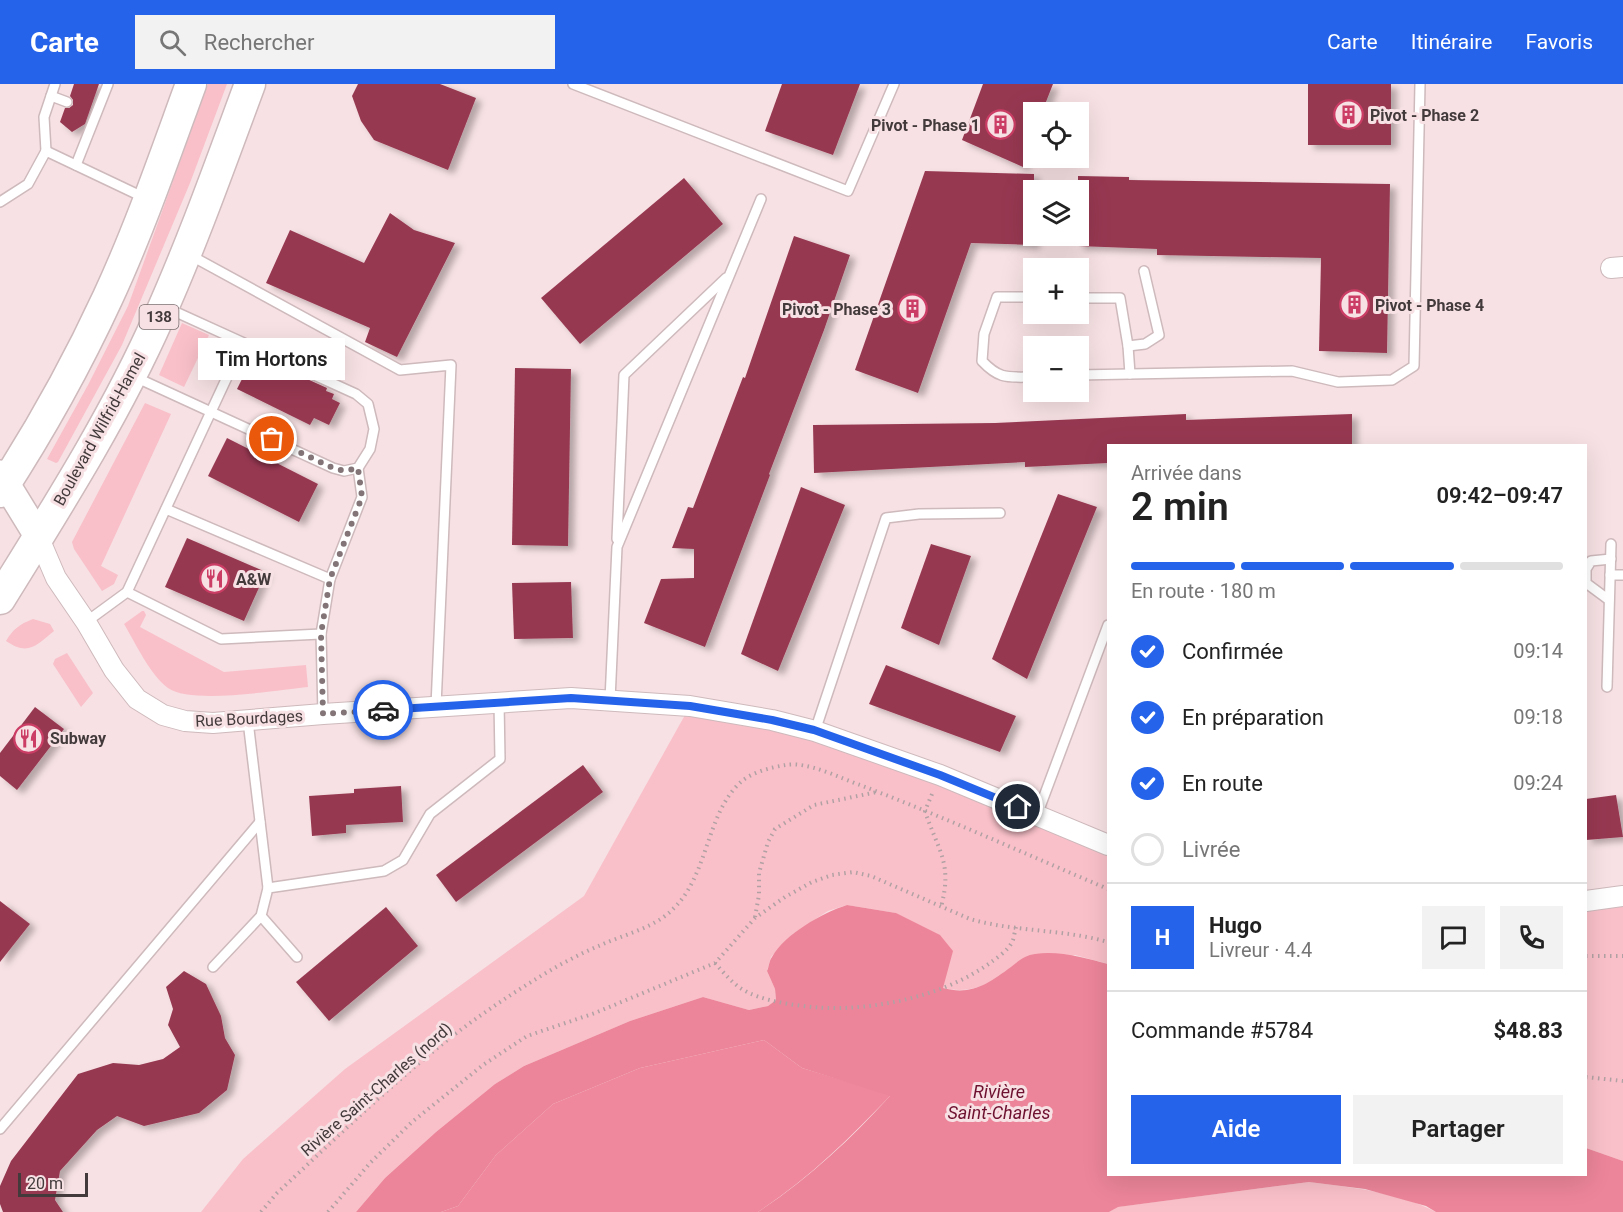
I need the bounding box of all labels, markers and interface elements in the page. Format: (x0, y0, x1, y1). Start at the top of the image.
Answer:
search box (135, 15, 555, 69)
text: Carte (30, 26, 99, 59)
icon: search (156, 26, 189, 59)
text: Rechercher (204, 30, 314, 55)
text: Carte (1327, 30, 1378, 54)
text: Itinéraire (1411, 30, 1492, 54)
text: Favoris (1525, 30, 1593, 54)
building icon: Pivot - Phase 2 (1333, 99, 1365, 131)
map controls (1023, 102, 1089, 402)
button: locate (1023, 102, 1089, 168)
place label: Pivot - Phase 2 (1370, 106, 1479, 125)
building icon: Pivot - Phase 1 (985, 109, 1017, 141)
place label: Pivot - Phase 1 (871, 116, 980, 135)
button: layers (1023, 180, 1089, 246)
button: + (1023, 258, 1089, 324)
building icon: Pivot - Phase 4 (1338, 289, 1370, 321)
building icon: Pivot - Phase 3 (896, 293, 928, 325)
place label: Pivot - Phase 4 (1375, 296, 1484, 315)
place label: Pivot - Phase 3 (782, 300, 891, 319)
road number: 138 (140, 305, 178, 329)
button: − (1023, 336, 1089, 402)
callout: Tim Hortons (198, 337, 346, 379)
text: Tim Hortons (215, 347, 328, 371)
street label: Boulevard Wilfrid-Hamel (50, 350, 149, 509)
pin (246, 413, 297, 464)
icon: bag (255, 422, 288, 455)
text: Arrivée dans (1131, 461, 1242, 485)
text: 09:42–09:47 (1436, 483, 1563, 508)
text: 2 min (1131, 484, 1229, 530)
restaurant icon: A&W (199, 563, 231, 595)
place label: A&W (236, 570, 271, 589)
text: En route · 180 m (1131, 579, 1276, 603)
icon: check (1131, 635, 1164, 668)
text: Confirmée (1182, 639, 1283, 664)
text: 09:14 (1513, 639, 1563, 663)
courier (353, 680, 413, 740)
icon: car (367, 694, 400, 727)
icon: check (1131, 701, 1164, 734)
text: En préparation (1182, 705, 1324, 730)
text: 09:18 (1513, 705, 1563, 729)
street label: Rue Bourdages (195, 706, 303, 731)
restaurant icon: Subway (13, 722, 45, 754)
place label: Subway (50, 729, 107, 748)
icon: check (1131, 767, 1164, 800)
text: En route (1182, 771, 1263, 796)
text: 09:24 (1513, 771, 1563, 795)
pin (992, 781, 1043, 832)
icon: home (1001, 790, 1034, 823)
text: Livrée (1182, 837, 1240, 862)
button: chat (1422, 906, 1485, 969)
button: phone (1500, 906, 1563, 969)
text: Hugo (1209, 913, 1262, 938)
text: H (1155, 925, 1170, 950)
text: Livreur · 4.4 (1209, 938, 1312, 962)
text: Commande #5784 (1131, 1018, 1313, 1043)
text: $48.83 (1494, 1018, 1563, 1043)
street label: Rivière Saint-Charles (nord) (297, 1019, 456, 1160)
water label: Rivière Saint-Charles (947, 1081, 1051, 1123)
button: Aide (1131, 1095, 1341, 1164)
button: Partager (1353, 1095, 1563, 1164)
scale bar (18, 1170, 88, 1198)
text: 20 m (27, 1174, 63, 1193)

